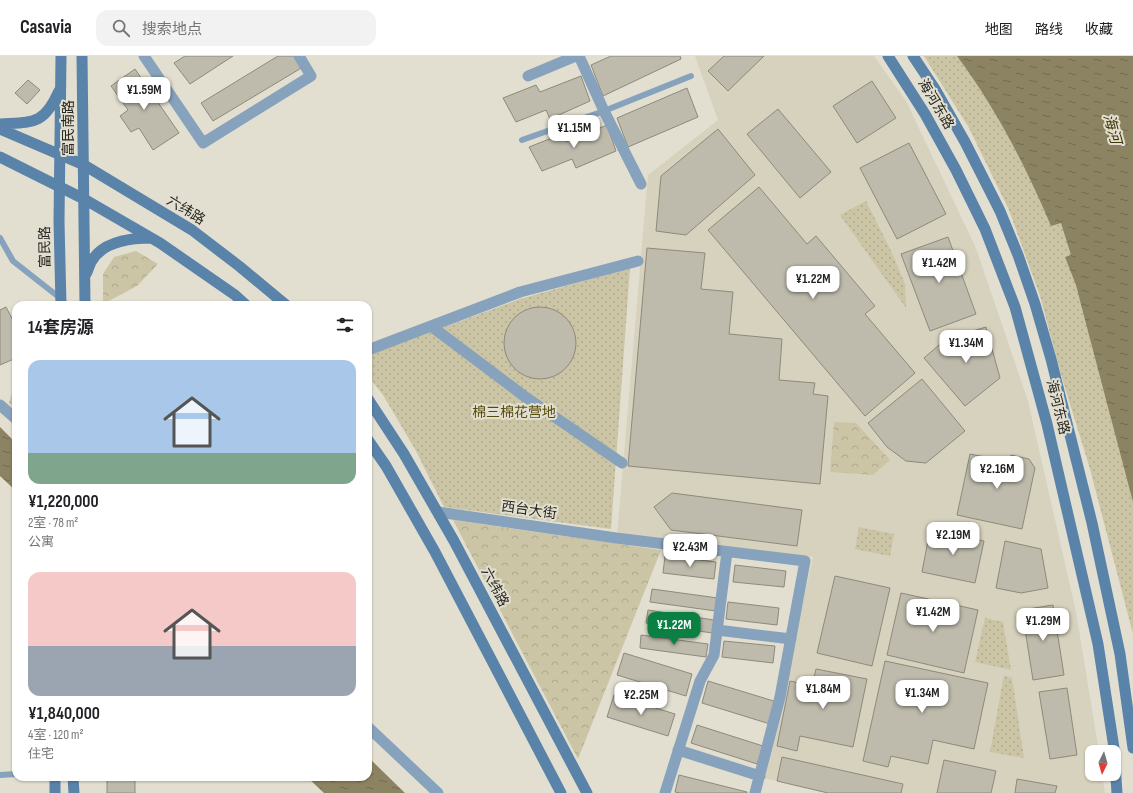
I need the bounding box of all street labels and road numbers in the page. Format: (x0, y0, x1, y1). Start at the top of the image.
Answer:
street label: 海河东路 (914, 76, 958, 132)
street label: 富民南路 (60, 100, 77, 156)
street label: 六纬路 (164, 192, 208, 228)
street label: 富民路 (36, 226, 54, 268)
street label: 海河东路 (1043, 378, 1073, 436)
street label: 西台大街 (500, 498, 558, 522)
street label: 六纬路 (478, 564, 512, 610)

